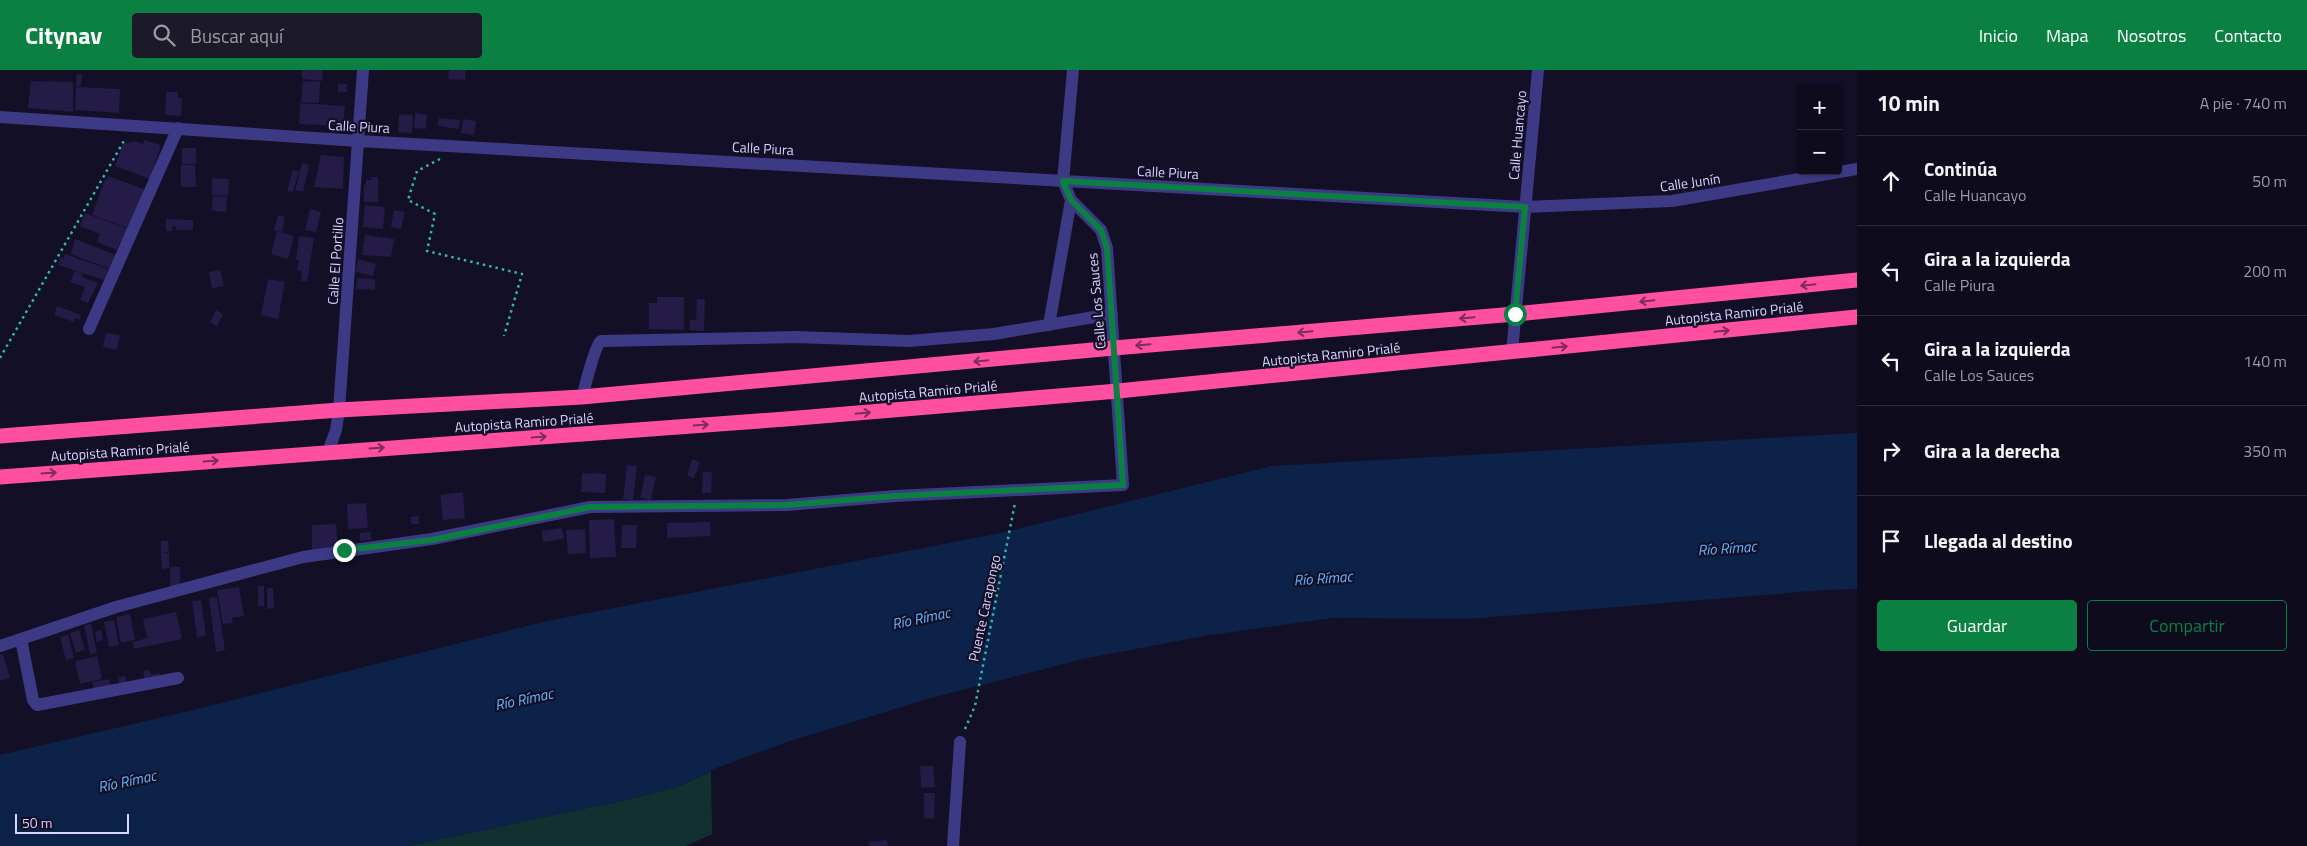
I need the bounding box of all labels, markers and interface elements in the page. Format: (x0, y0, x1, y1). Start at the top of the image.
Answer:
search box (132, 13, 482, 58)
text: Citynav (25, 17, 102, 53)
icon: search (150, 21, 178, 49)
text: Buscar aquí (190, 21, 283, 50)
text: Inicio (1979, 22, 2018, 49)
text: Mapa (2046, 22, 2089, 49)
text: Nosotros (2117, 22, 2186, 49)
text: Contacto (2214, 22, 2282, 49)
map controls (1797, 85, 1842, 175)
button: + (1797, 85, 1842, 130)
text: 10 min (1877, 87, 1940, 119)
street label: Calle Huancayo (1503, 89, 1531, 181)
text: A pie · 740 m (2200, 91, 2287, 115)
street label: Calle Piura (328, 114, 390, 138)
button: − (1797, 130, 1842, 175)
street label: Calle Piura (732, 136, 794, 160)
text: Continúa (1924, 154, 1997, 183)
street label: Calle Piura (1137, 160, 1199, 184)
street label: Calle Junín (1658, 167, 1722, 197)
icon: ahead (1877, 167, 1905, 195)
text: 50 m (2252, 169, 2287, 193)
text: Calle Huancayo (1924, 183, 2027, 207)
street label: Calle El Portillo (321, 217, 349, 305)
text: Gira a la izquierda (1924, 244, 2071, 273)
street label: Calle Los Sauces (1081, 252, 1111, 350)
icon: left (1877, 257, 1905, 285)
text: 200 m (2243, 259, 2287, 283)
text: Calle Piura (1924, 273, 1995, 297)
one-way arrow (1801, 280, 1817, 290)
street label: Autopista Ramiro Prialé (1664, 295, 1804, 331)
one-way arrow (1639, 296, 1655, 306)
route start (1504, 303, 1527, 326)
one-way arrow (1459, 314, 1475, 323)
one-way arrow (1714, 326, 1730, 336)
one-way arrow (1297, 327, 1313, 337)
text: Gira a la izquierda (1924, 334, 2071, 363)
street label: Autopista Ramiro Prialé (1261, 336, 1401, 372)
one-way arrow (1135, 341, 1151, 350)
one-way arrow (1552, 342, 1568, 352)
icon: left (1877, 347, 1905, 375)
text: 140 m (2243, 349, 2287, 373)
one-way arrow (973, 356, 989, 366)
text: Calle Los Sauces (1924, 363, 2034, 387)
street label: Autopista Ramiro Prialé (858, 374, 998, 408)
street label: Autopista Ramiro Prialé (454, 407, 594, 437)
one-way arrow (854, 408, 870, 417)
one-way arrow (692, 421, 708, 430)
one-way arrow (530, 432, 546, 442)
street label: Autopista Ramiro Prialé (50, 436, 190, 466)
text: Gira a la derecha (1924, 436, 2060, 465)
icon: right (1877, 437, 1905, 465)
text: 350 m (2243, 439, 2287, 463)
one-way arrow (368, 444, 384, 453)
one-way arrow (202, 456, 218, 465)
one-way arrow (40, 469, 56, 478)
text: Llegada al destino (1924, 526, 2073, 555)
icon: arrive (1877, 527, 1905, 555)
water label: Río Rímac (1697, 534, 1759, 562)
route end (333, 539, 356, 562)
street label: Puente Carapongo (962, 553, 1006, 663)
water label: Río Rímac (1293, 564, 1355, 592)
water label: Río Rímac (890, 600, 954, 635)
button: Guardar (1877, 600, 2077, 651)
button: Compartir (2087, 600, 2287, 651)
water label: Río Rímac (493, 681, 557, 716)
water label: Río Rímac (96, 763, 160, 798)
scale bar (15, 811, 129, 834)
text: 50 m (22, 812, 52, 833)

